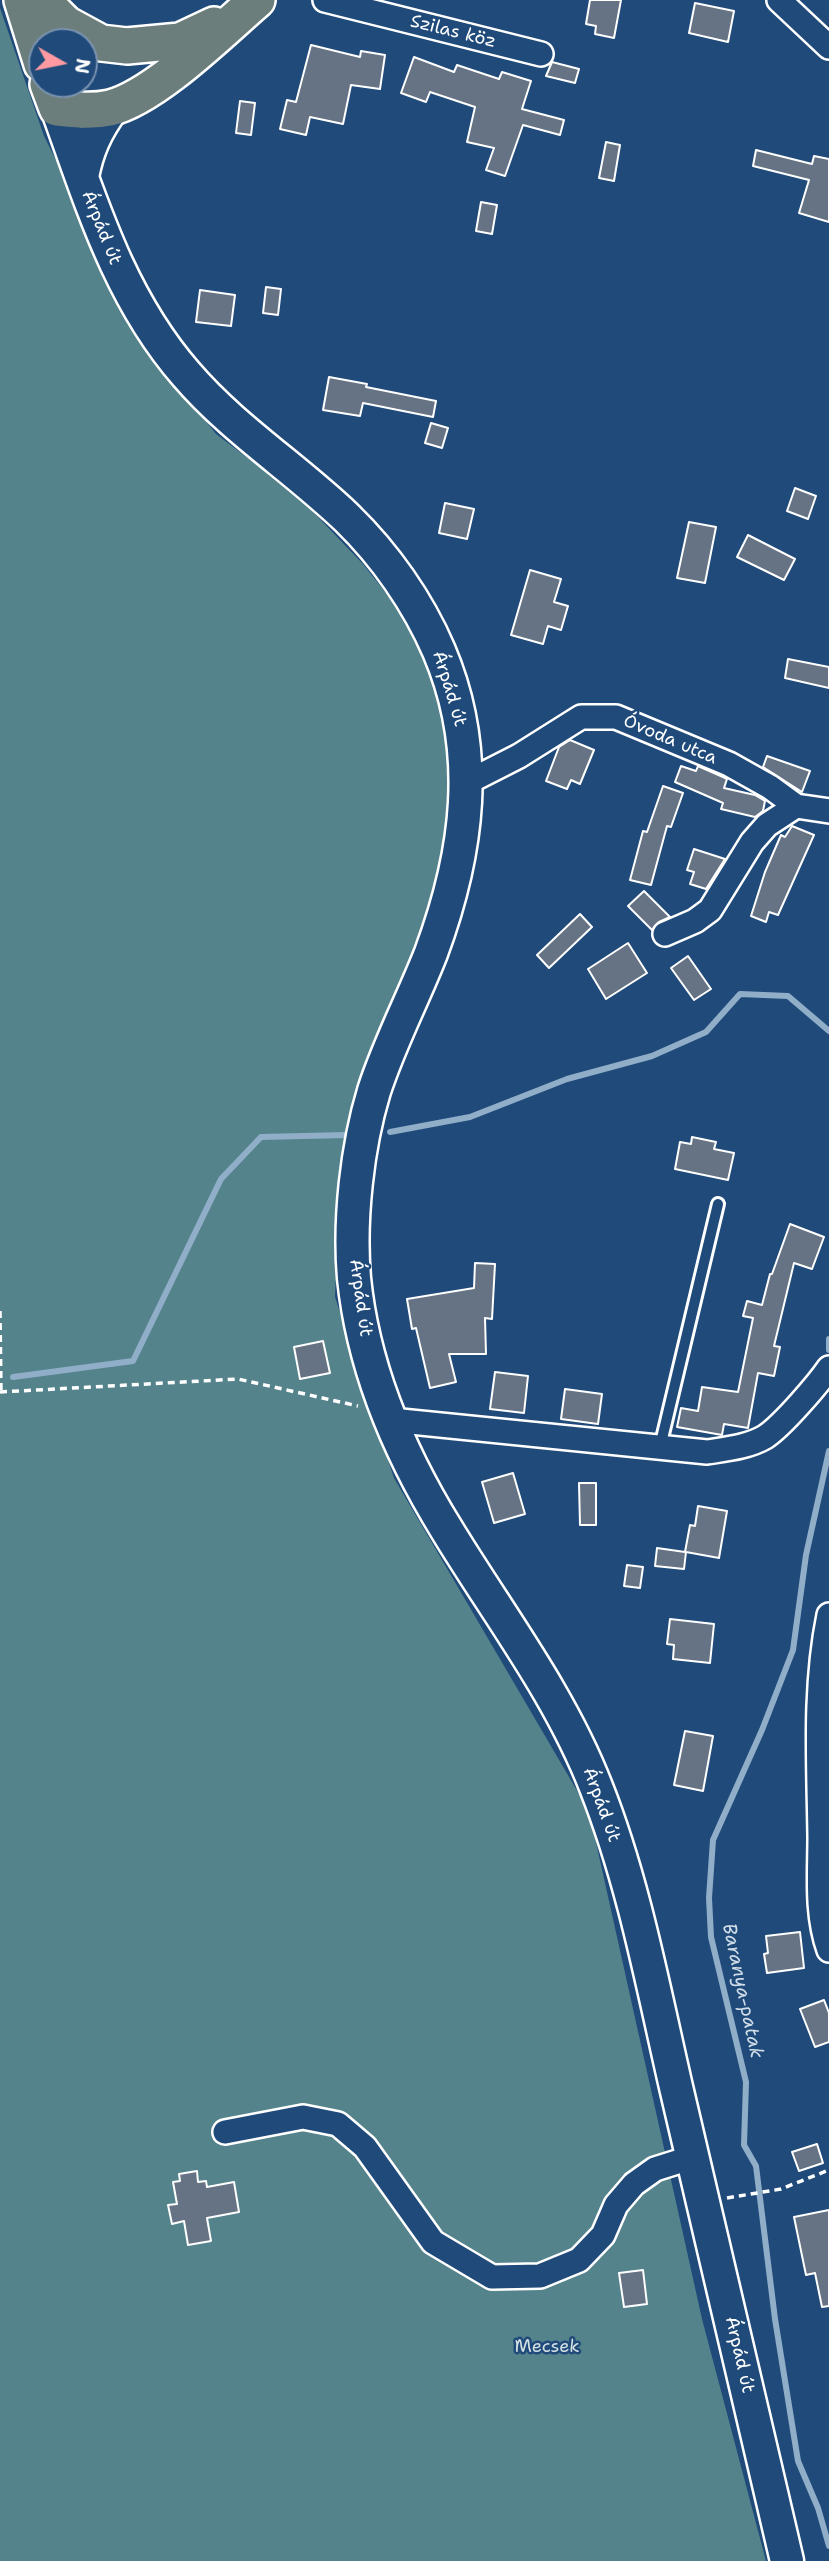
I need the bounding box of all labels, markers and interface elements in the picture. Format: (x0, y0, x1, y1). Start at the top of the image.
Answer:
street label: Szilas köz (408, 11, 498, 53)
north arrow (28, 28, 98, 98)
text: N (69, 57, 96, 75)
street label: Árpád út (76, 188, 126, 268)
street label: Árpád út (427, 649, 471, 729)
street label: Óvoda utca (620, 711, 720, 769)
street label: Árpád út (344, 1258, 376, 1338)
street label: Árpád út (578, 1765, 624, 1845)
water label: Baranya-patak (717, 1921, 767, 2061)
street label: Árpád út (720, 2315, 758, 2395)
park label: Mecsek (514, 2336, 580, 2358)

